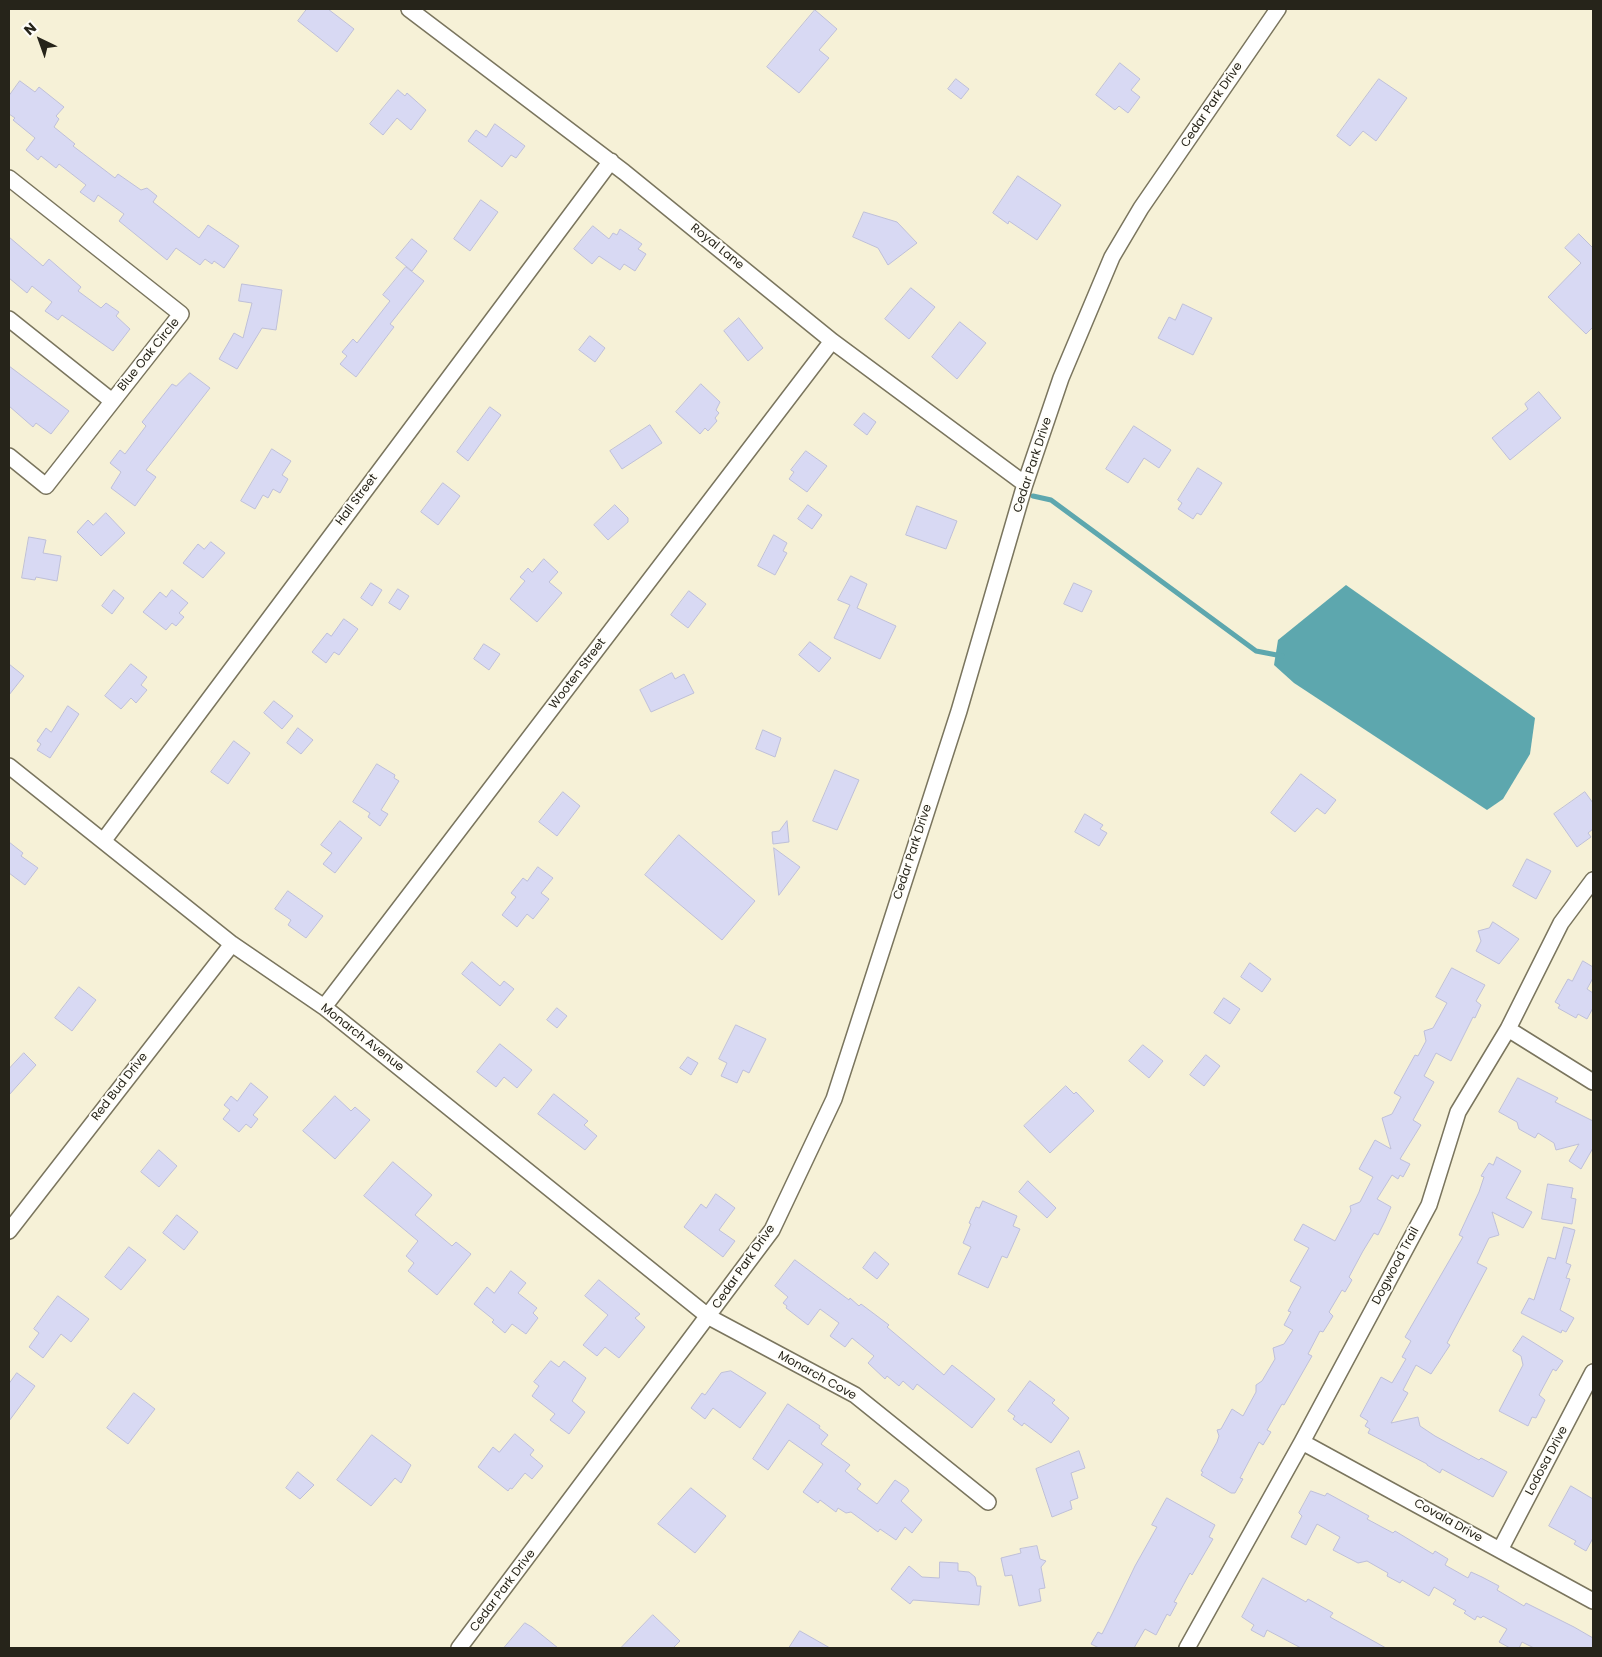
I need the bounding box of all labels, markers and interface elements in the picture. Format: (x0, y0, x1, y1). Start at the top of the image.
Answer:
north arrow (15, 15, 65, 65)
text: N (19, 18, 41, 40)
street label: Cedar Park Drive (1178, 60, 1246, 150)
street label: Royal Lane (687, 221, 747, 273)
street label: Blue Oak Circle (115, 316, 183, 394)
street label: Cedar Park Drive (1011, 415, 1055, 515)
street label: Hall Street (333, 471, 381, 529)
street label: Wooten Street (547, 636, 609, 712)
street label: Cedar Park Drive (891, 802, 935, 902)
street label: Monarch Avenue (318, 1001, 406, 1075)
street label: Red Bud Drive (89, 1050, 151, 1124)
street label: Cedar Park Drive (710, 1222, 778, 1312)
street label: Dogwood Trail (1370, 1225, 1422, 1307)
street label: Monarch Cove (775, 1348, 859, 1404)
street label: Lodosa Drive (1523, 1424, 1571, 1498)
street label: Covala Drive (1411, 1496, 1485, 1546)
street label: Cedar Park Drive (467, 1547, 539, 1635)

